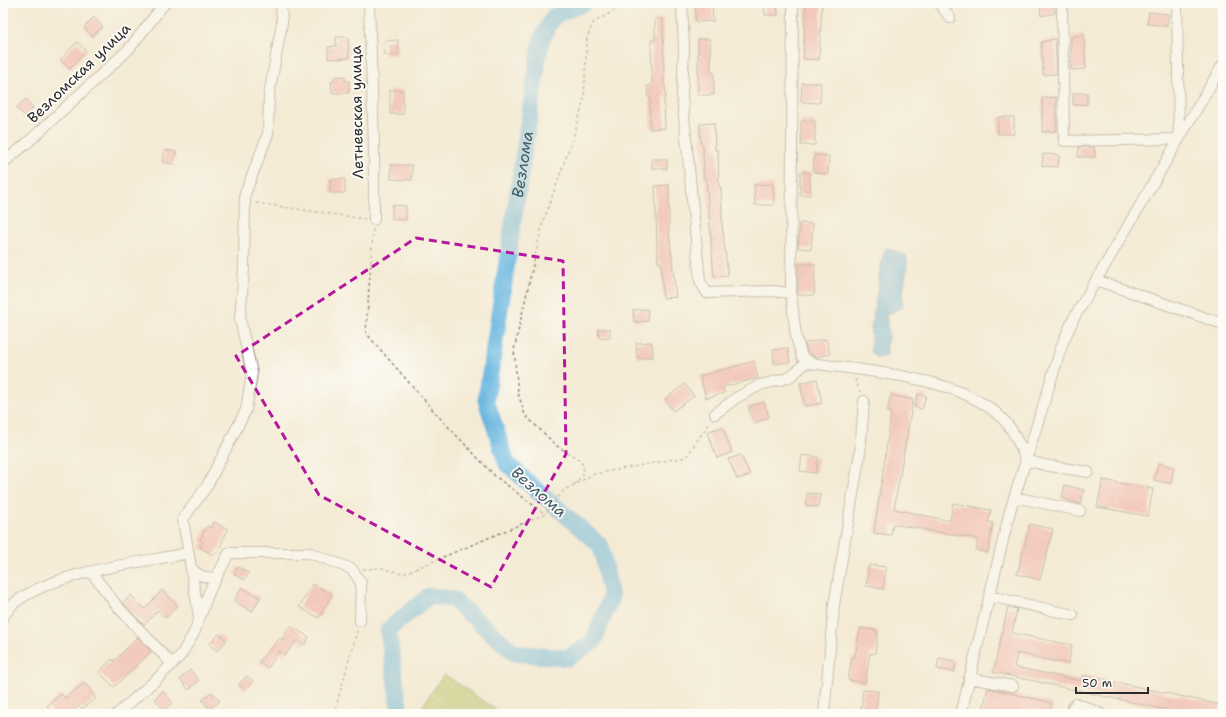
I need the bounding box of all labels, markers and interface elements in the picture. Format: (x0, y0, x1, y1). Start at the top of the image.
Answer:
street label: Везломская улица (23, 18, 135, 128)
street label: Летневская улица (346, 44, 368, 179)
water label: Везлома (507, 129, 537, 199)
water label: Везлома (507, 462, 571, 522)
scale bar (1076, 669, 1148, 695)
text: 50 m (1082, 675, 1112, 691)

